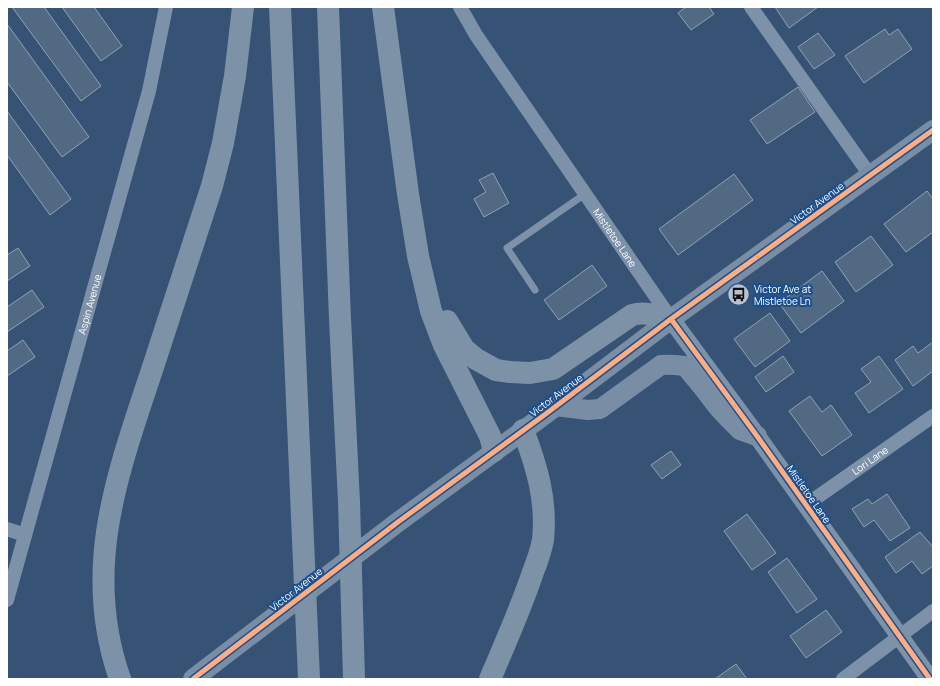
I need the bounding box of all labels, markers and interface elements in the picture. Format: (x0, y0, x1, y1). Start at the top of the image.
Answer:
street label: Victor Avenue (787, 179, 847, 227)
street label: Mistletoe Lane (590, 205, 640, 270)
street label: Aspin Avenue (74, 272, 105, 336)
bus stop icon: Victor Ave at Mistletoe Ln (725, 282, 751, 308)
place label: Victor Ave at Mistletoe Ln (754, 282, 811, 308)
street label: Victor Avenue (527, 370, 586, 420)
street label: Lori Lane (849, 443, 891, 478)
street label: Mistletoe Lane (784, 462, 834, 526)
street label: Victor Avenue (267, 564, 325, 614)

